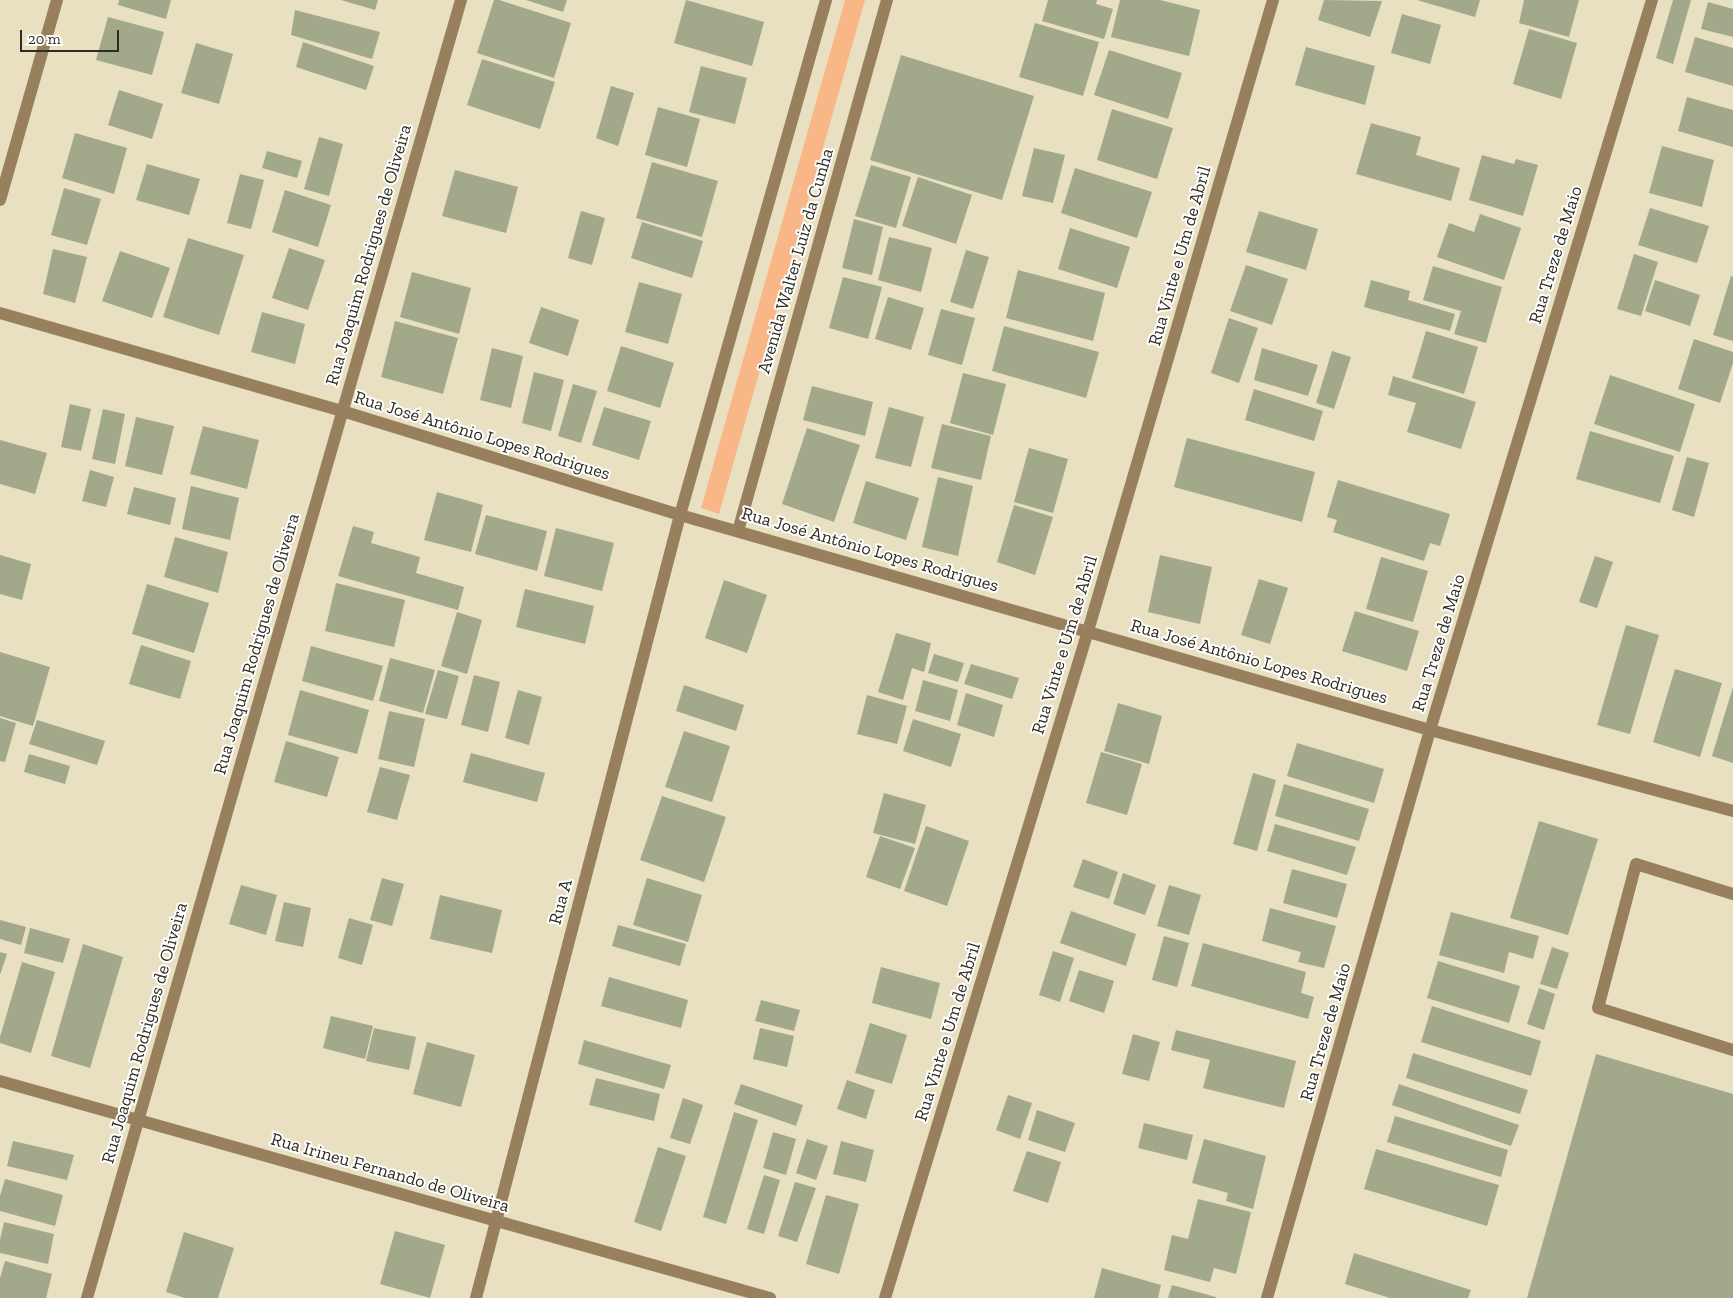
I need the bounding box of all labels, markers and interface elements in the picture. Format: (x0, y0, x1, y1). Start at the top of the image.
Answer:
scale bar (22, 20, 121, 52)
text: 20 m (28, 30, 61, 48)
street label: Rua Joaquim Rodrigues de Oliveira (321, 122, 417, 388)
street label: Avenida Walter Luiz da Cunha (753, 146, 839, 376)
street label: Rua Vinte e Um de Abril (1144, 164, 1216, 348)
street label: Rua Treze de Maio (1525, 184, 1587, 326)
street label: Rua José Antônio Lopes Rodrigues (352, 387, 612, 485)
street label: Rua José Antônio Lopes Rodrigues (739, 503, 1001, 597)
street label: Rua Joaquim Rodrigues de Oliveira (209, 511, 305, 777)
street label: Rua Vinte e Um de Abril (1028, 553, 1102, 737)
street label: Rua Treze de Maio (1408, 572, 1470, 714)
street label: Rua José Antônio Lopes Rodrigues (1128, 615, 1390, 709)
street label: Rua A (545, 877, 577, 927)
street label: Rua Joaquim Rodrigues de Oliveira (97, 900, 193, 1166)
street label: Rua Vinte e Um de Abril (911, 940, 985, 1124)
street label: Rua Treze de Maio (1296, 960, 1356, 1104)
street label: Rua Irineu Fernando de Oliveira (268, 1129, 512, 1217)

